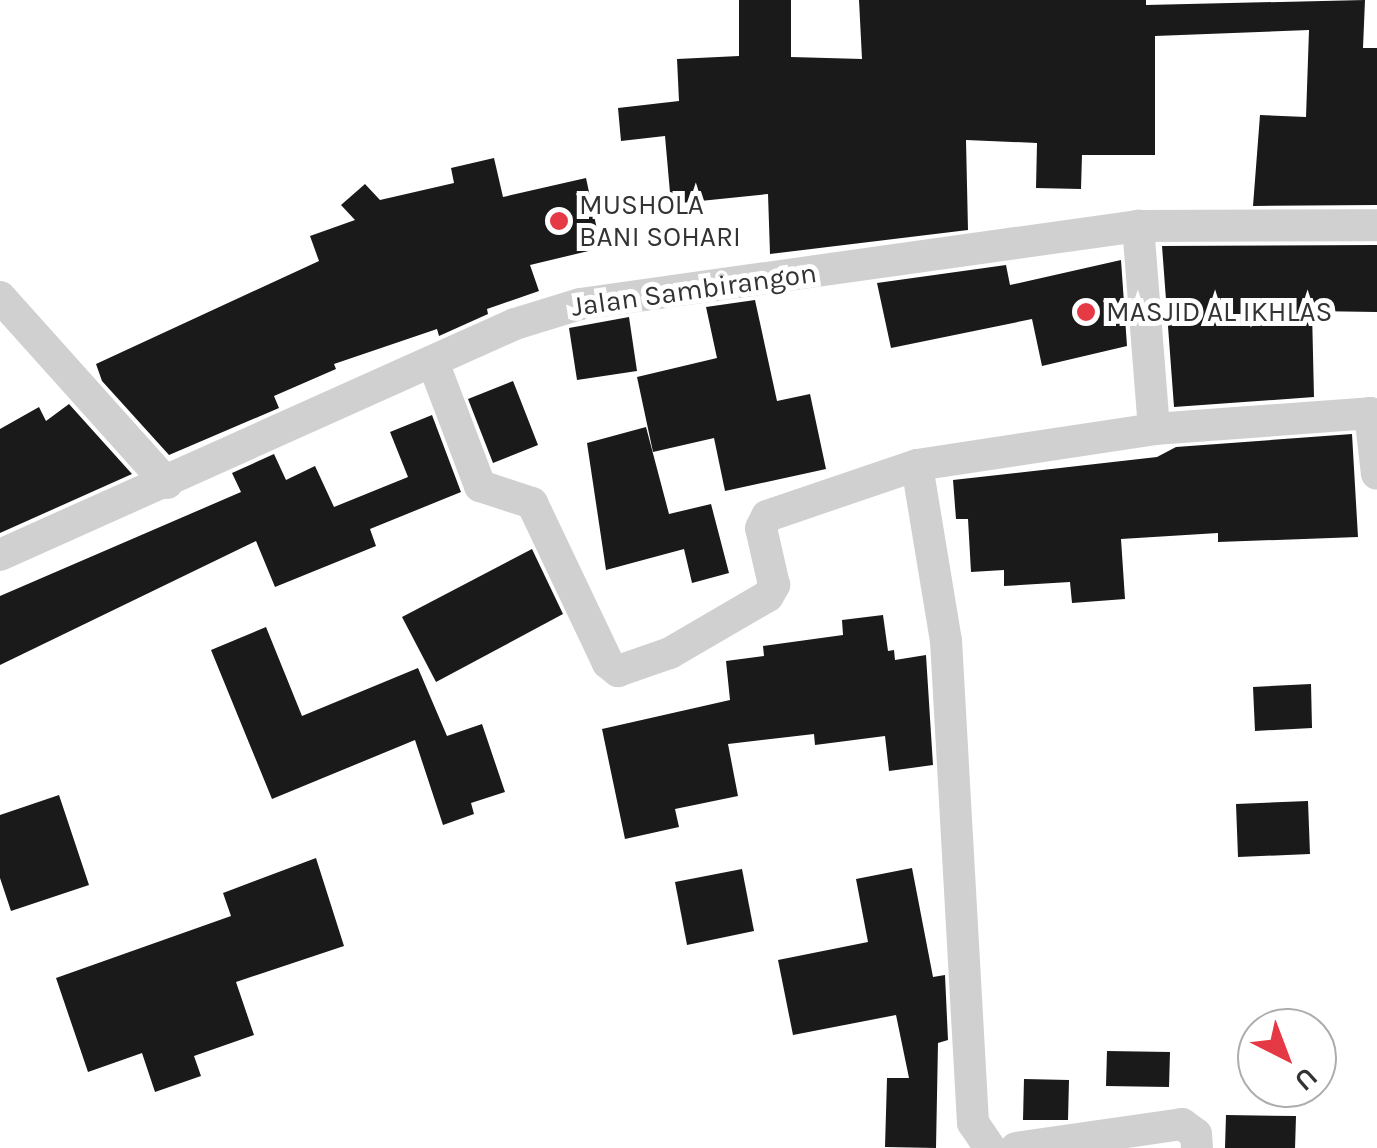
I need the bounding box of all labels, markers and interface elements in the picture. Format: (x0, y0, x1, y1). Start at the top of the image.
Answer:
place label: MUSHOLA BANI SOHARI (579, 188, 741, 254)
marker: MUSHOLA BANI SOHARI (548, 210, 570, 232)
street label: Jalan Sambirangon (569, 256, 819, 324)
place label: MASJID AL IKHLAS (1106, 295, 1332, 329)
marker: MASJID AL IKHLAS (1075, 301, 1097, 323)
north arrow (1237, 1008, 1337, 1108)
text: U (1288, 1060, 1324, 1098)

